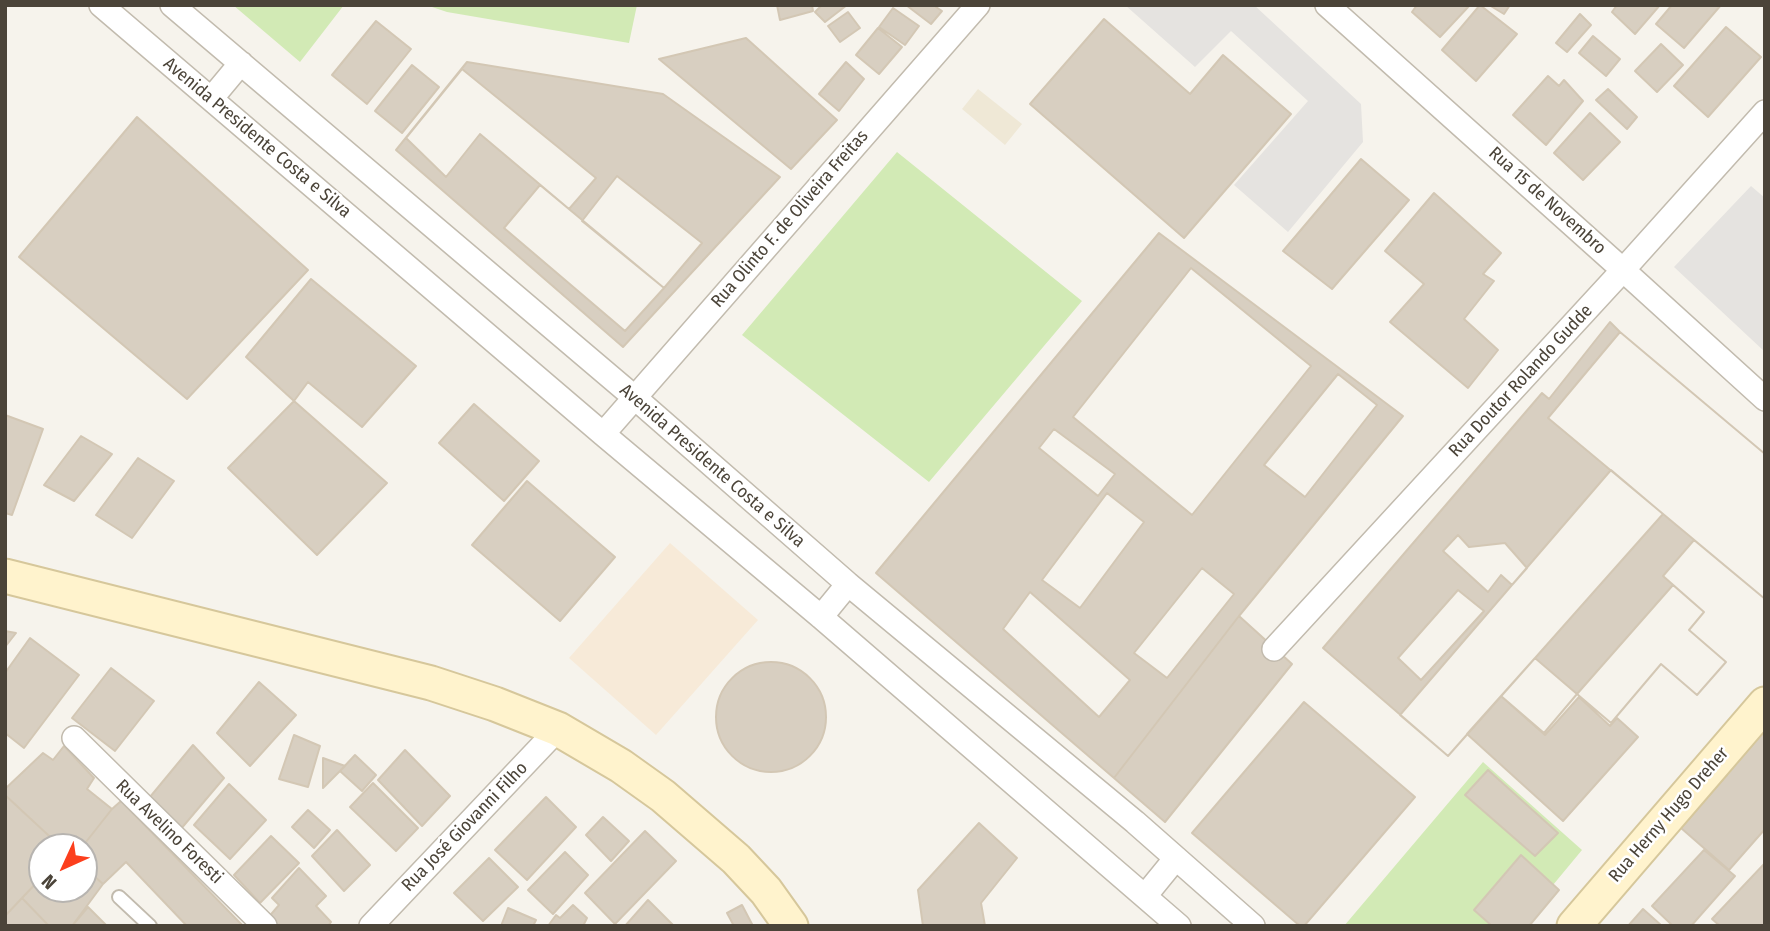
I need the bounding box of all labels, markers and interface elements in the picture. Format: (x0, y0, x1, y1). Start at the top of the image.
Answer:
street label: Avenida Presidente Costa e Silva (159, 53, 355, 223)
street label: Rua Olinto F. de Oliveira Freitas (707, 126, 873, 312)
street label: Rua 15 de Novembro (1484, 143, 1610, 259)
street label: Rua Doutor Rolando Gudde (1445, 300, 1597, 462)
street label: Avenida Presidente Costa e Silva (615, 380, 809, 552)
street label: Rua Herny Hugo Dreher (1604, 743, 1734, 887)
street label: Rua José Giovanni Filho (398, 758, 532, 896)
street label: Rua Avelino Foresti (111, 775, 227, 889)
north arrow (28, 833, 98, 903)
text: N (37, 870, 61, 894)

